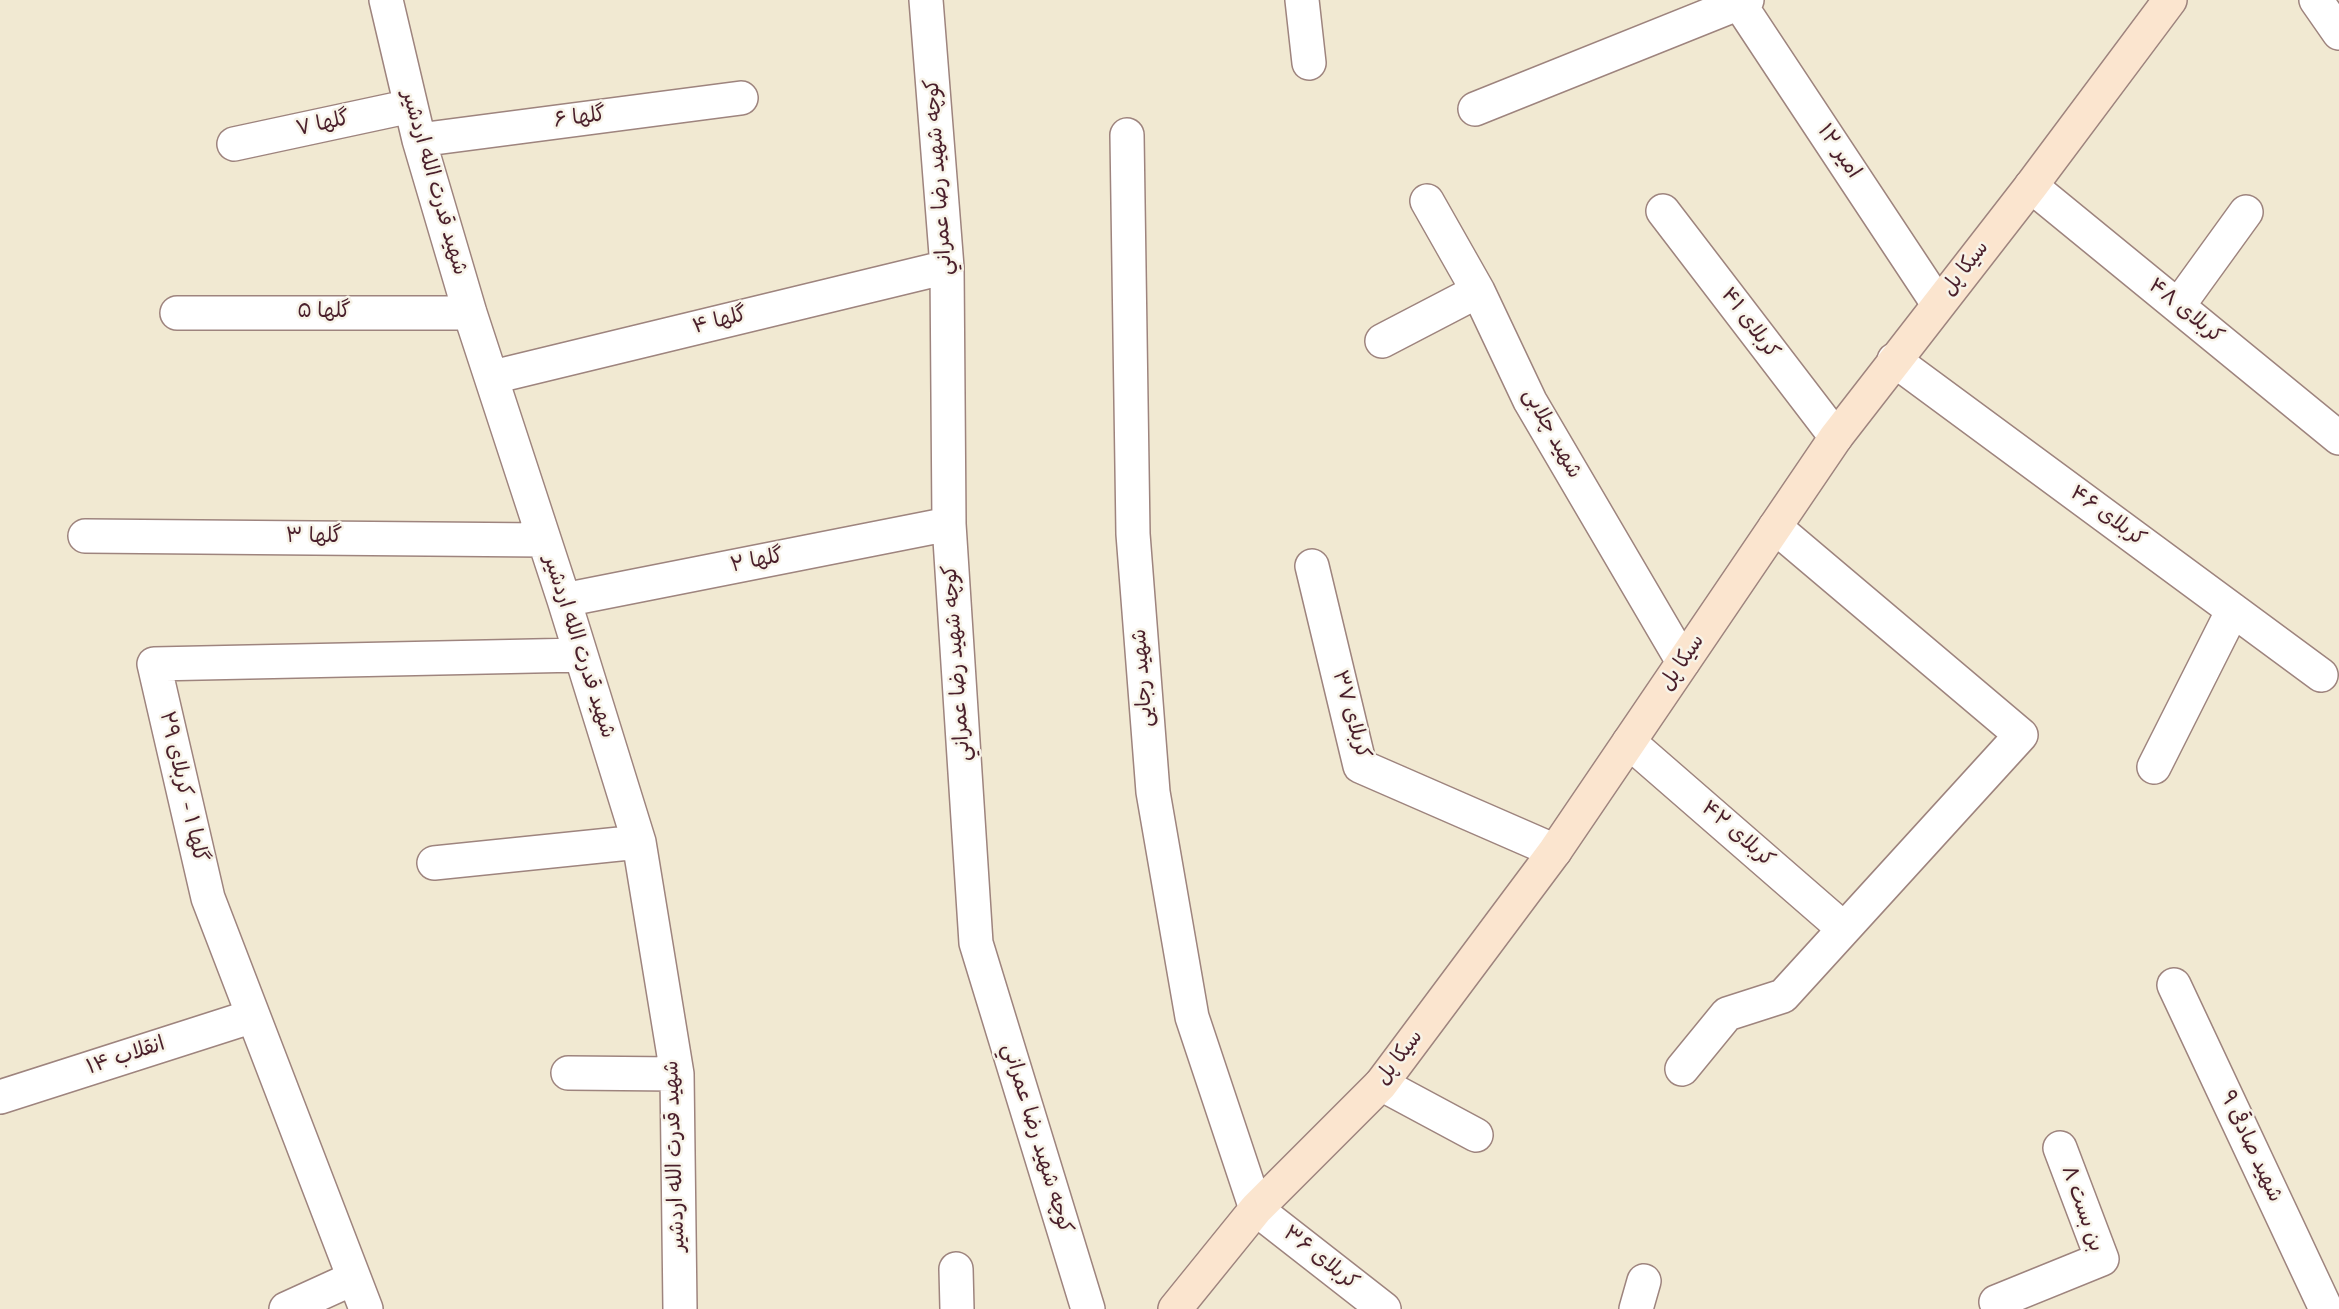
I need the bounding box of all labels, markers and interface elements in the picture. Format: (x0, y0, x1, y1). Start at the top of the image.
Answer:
street label: كوچه شهيد رضا عمراني (921, 78, 959, 276)
street label: شهید قدرت الله اردشیر (395, 88, 471, 278)
street label: گلها ۶ (553, 103, 607, 135)
street label: گلها ۷ (294, 107, 352, 143)
street label: امير ۱۲ (1811, 120, 1865, 184)
street label: سیکا پل (1937, 237, 1995, 301)
street label: کربلای ۴۸ (2142, 274, 2228, 350)
street label: کربلای ۴۱ (1714, 284, 1784, 364)
street label: گلها ۵ (297, 300, 351, 326)
street label: گلها ۴ (690, 303, 750, 341)
street label: شهید چلابی (1516, 385, 1586, 483)
street label: کربلای ۴۶ (2064, 481, 2150, 553)
street label: گلها ۳ (286, 525, 342, 551)
street label: گلها ۲ (728, 545, 786, 579)
street label: شهید قدرت الله اردشیر (536, 552, 620, 742)
street label: كوچه شهيد رضا عمراني (939, 564, 977, 762)
street label: شهید رجایی (1128, 628, 1160, 728)
street label: سیکا پل (1655, 630, 1711, 696)
street label: کربلای ۳۷ (1325, 668, 1375, 762)
street label: گلها ۱ - کربلای ۲۹ (152, 709, 212, 865)
street label: کربلای ۴۲ (1695, 796, 1779, 874)
street label: سیکا پل (1371, 1026, 1429, 1090)
street label: انقلاب ۱۴ (84, 1033, 168, 1081)
street label: كوچه شهيد رضا عمراني (995, 1041, 1077, 1237)
street label: شهید قدرت الله اردشیر (660, 1060, 692, 1252)
street label: شهید صادقی ۹ (2213, 1087, 2287, 1207)
street label: بن بست ۸ (2055, 1163, 2107, 1255)
street label: کربلای ۳۶ (1277, 1222, 1363, 1296)

